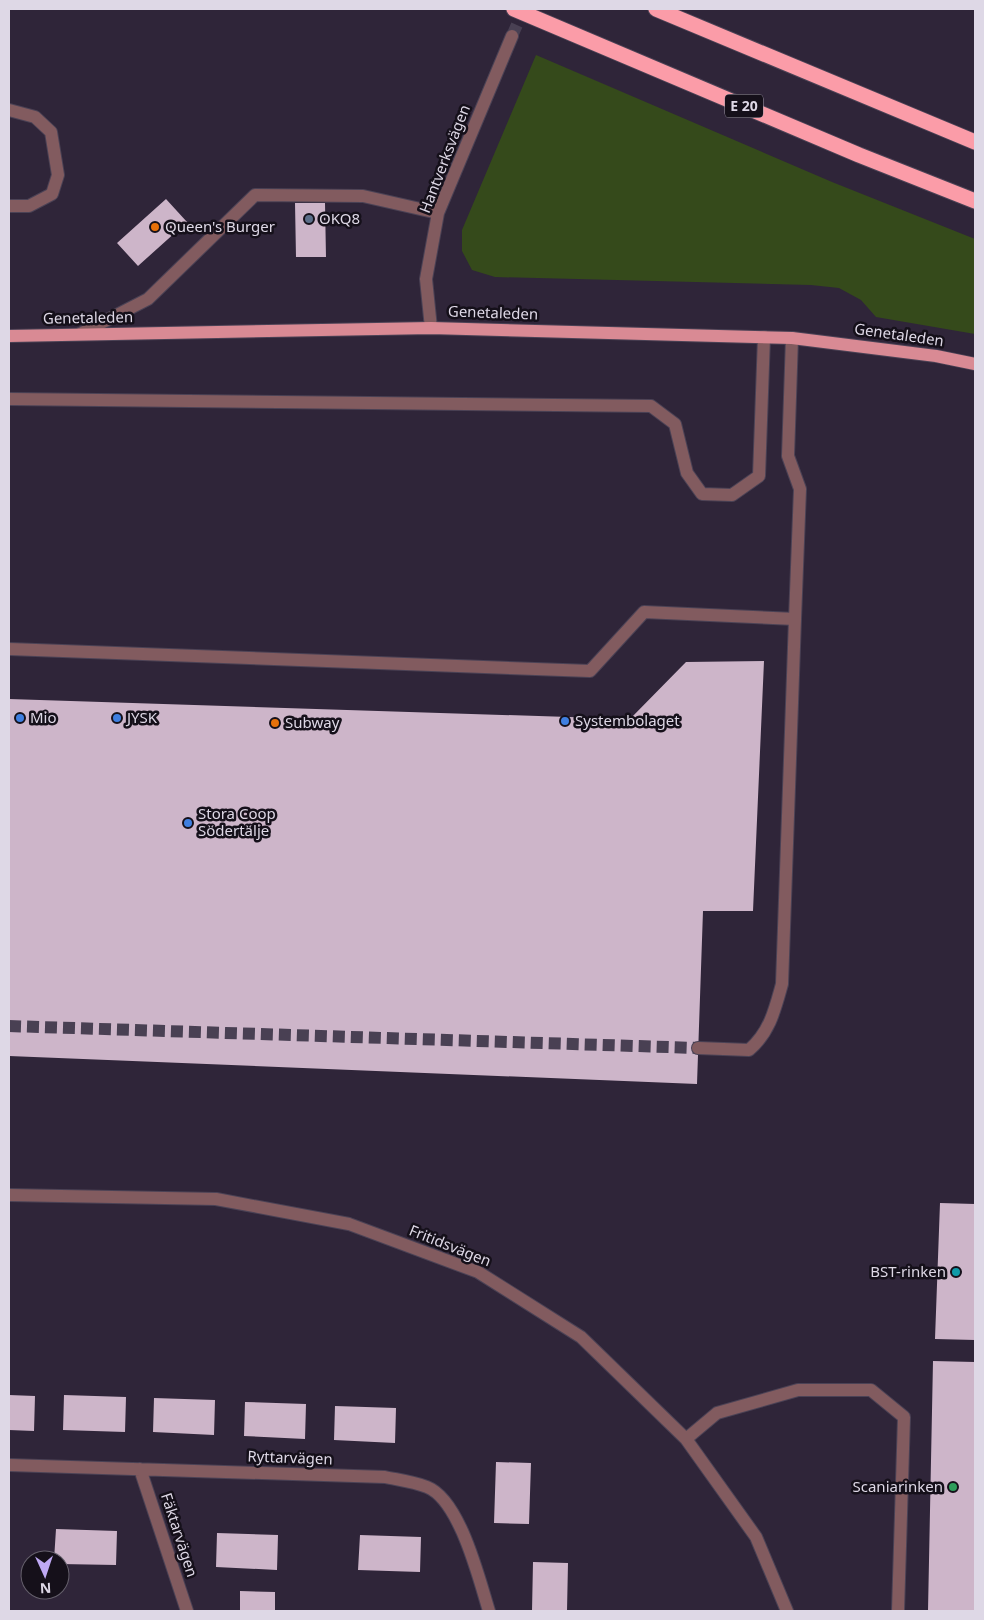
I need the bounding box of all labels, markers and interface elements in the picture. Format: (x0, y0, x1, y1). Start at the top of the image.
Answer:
road number: E 20 (725, 94, 763, 118)
street label: Hantverksvägen (414, 102, 474, 216)
place label: OKQ8 (319, 208, 360, 228)
marker: OKQ8 (303, 213, 315, 225)
place label: Queen's Burger (165, 216, 275, 236)
marker: Queen's Burger (149, 221, 161, 233)
street label: Genetaleden (448, 300, 538, 324)
street label: Genetaleden (43, 306, 133, 328)
street label: Genetaleden (853, 318, 945, 350)
place label: Mio (30, 707, 57, 727)
place label: JYSK (125, 707, 158, 727)
place label: Systembolaget (575, 710, 680, 730)
marker: Mio (14, 712, 26, 724)
marker: JYSK (111, 712, 123, 724)
place label: Subway (285, 712, 340, 732)
marker: Systembolaget (559, 715, 571, 727)
marker: Subway (269, 717, 281, 729)
place label: Stora Coop Södertälje (198, 803, 276, 840)
marker: Stora Coop Södertälje (182, 817, 194, 829)
street label: Fritidsvägen (407, 1220, 494, 1271)
place label: BST-rinken (870, 1261, 946, 1281)
marker: BST-rinken (950, 1266, 962, 1278)
street label: Ryttarvägen (247, 1446, 333, 1468)
place label: Scaniarinken (853, 1476, 943, 1496)
marker: Scaniarinken (947, 1481, 959, 1493)
street label: Fäktarvägen (157, 1490, 203, 1579)
north arrow (20, 1550, 70, 1600)
text: N (40, 1579, 52, 1598)

